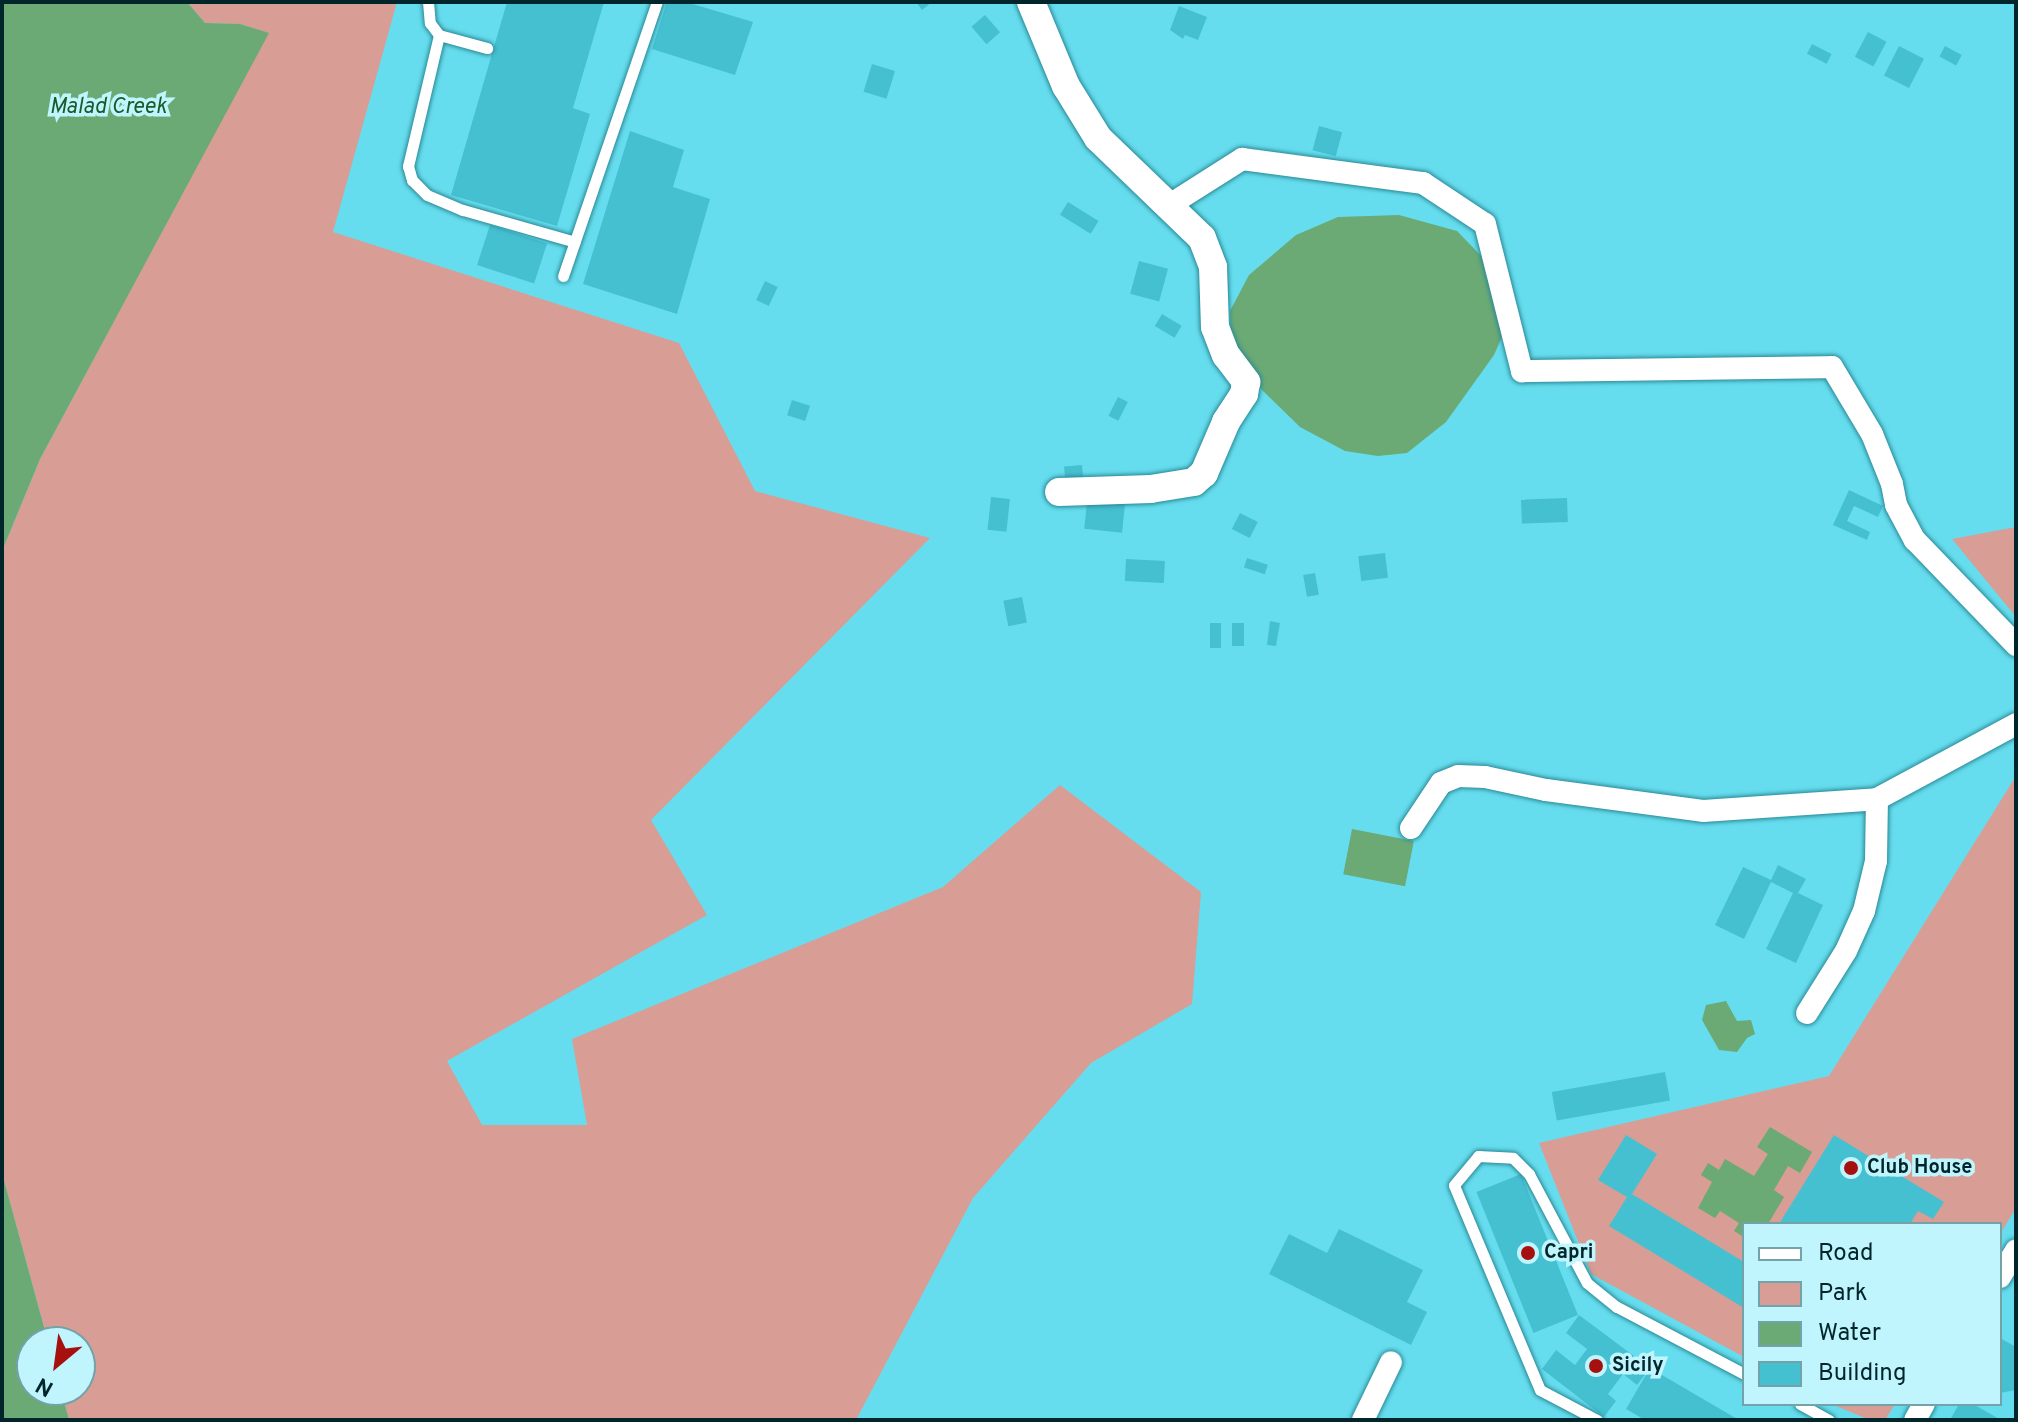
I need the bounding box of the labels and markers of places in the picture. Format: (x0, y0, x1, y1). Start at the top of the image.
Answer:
place label: Club House (1867, 1156, 1972, 1180)
marker: Club House (1842, 1159, 1860, 1177)
place label: Capri (1544, 1241, 1593, 1265)
marker: Capri (1519, 1244, 1537, 1262)
place label: Sicily (1612, 1354, 1664, 1378)
marker: Sicily (1587, 1357, 1605, 1375)

